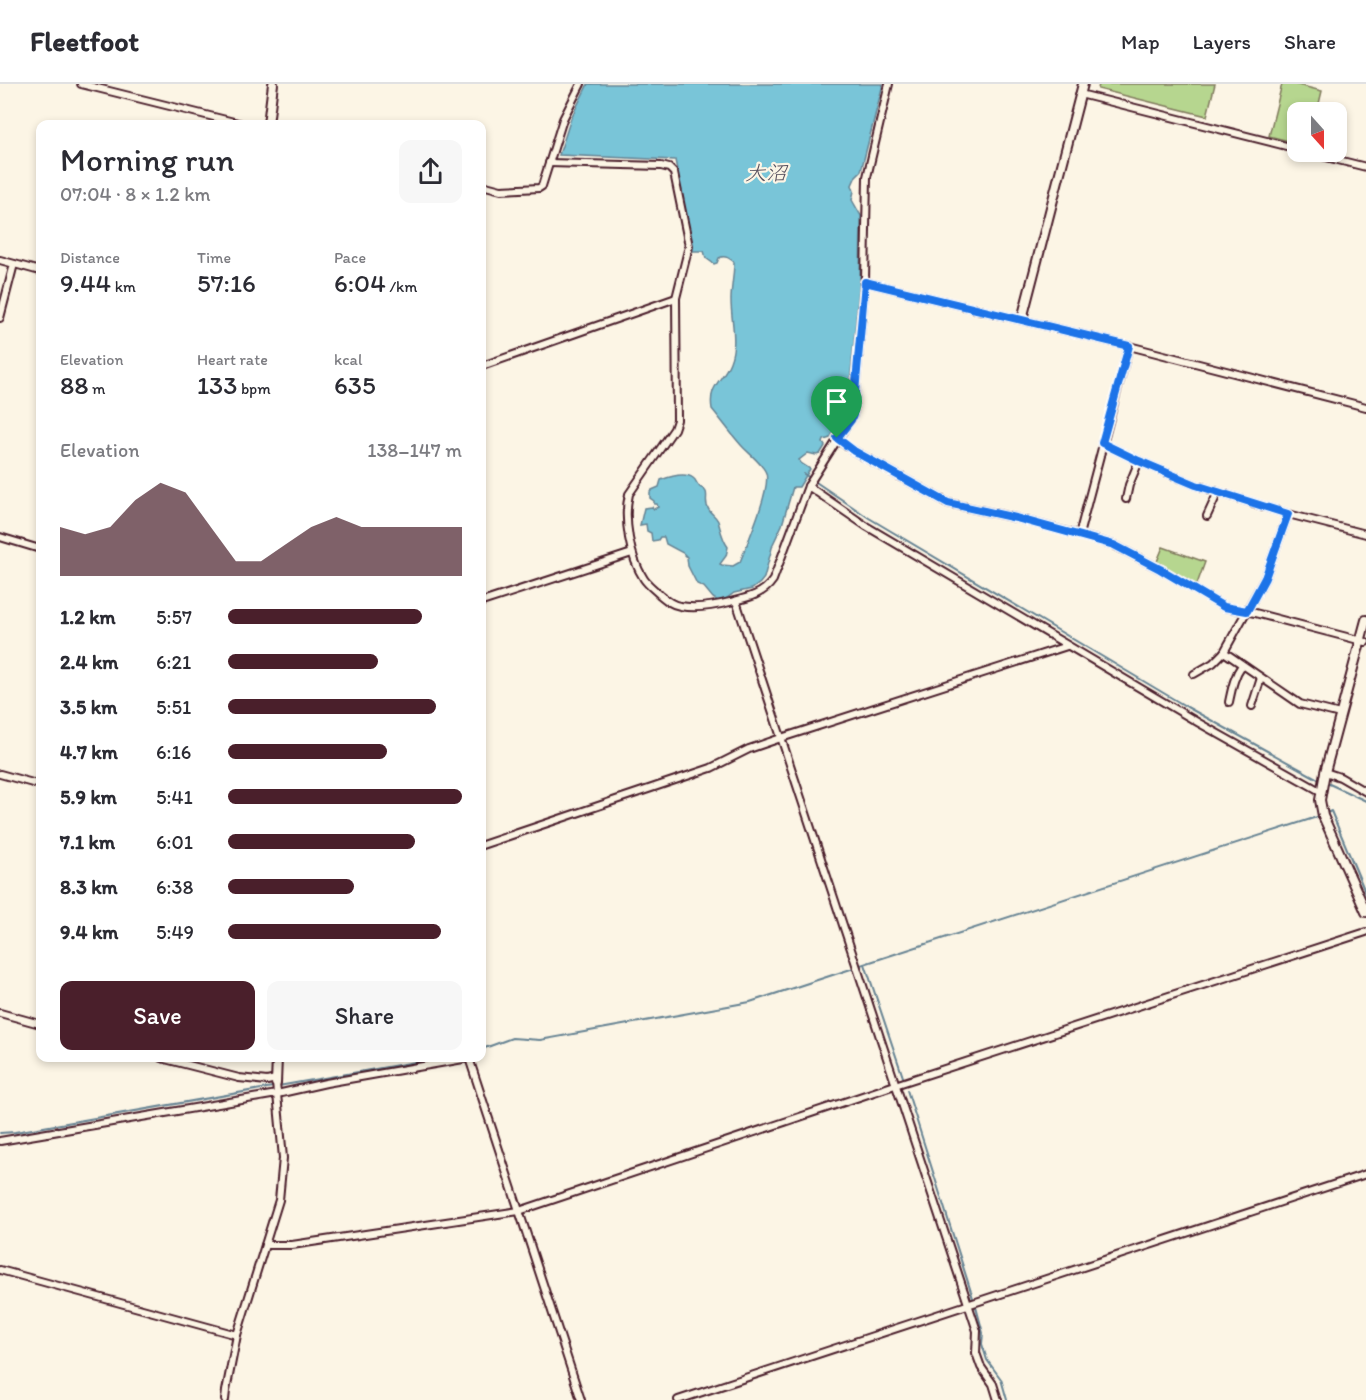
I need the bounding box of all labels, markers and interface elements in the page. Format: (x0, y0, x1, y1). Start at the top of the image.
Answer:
text: Fleetfoot (30, 24, 139, 58)
text: Map (1121, 29, 1160, 54)
text: Layers (1193, 29, 1251, 54)
text: Share (1284, 29, 1336, 54)
north arrow (1287, 102, 1347, 162)
map controls (1287, 102, 1347, 162)
text: Morning run (60, 140, 235, 179)
button: share (399, 140, 462, 203)
water label: 大沼 (745, 160, 789, 185)
text: 07:04 · 8 × 1.2 km (60, 182, 211, 206)
text: Distance (60, 248, 120, 267)
text: Time (197, 248, 231, 267)
text: Pace (334, 248, 366, 267)
text: 9.44 (60, 267, 111, 299)
text: 57:16 (197, 267, 256, 299)
text: 6:04 (334, 267, 386, 299)
text: km (111, 277, 136, 296)
text: /km (386, 277, 417, 296)
text: Elevation (60, 350, 124, 369)
text: Heart rate (197, 350, 268, 369)
text: kcal (334, 350, 362, 369)
text: 88 (60, 369, 89, 401)
text: 133 (197, 369, 237, 401)
text: 635 (334, 369, 376, 401)
pin (811, 376, 862, 438)
text: m (89, 379, 106, 398)
text: bpm (237, 379, 271, 398)
icon: arrive (820, 385, 853, 418)
text: Elevation (60, 438, 139, 462)
text: 138–147 m (367, 438, 462, 462)
text: 1.2 km (60, 605, 116, 629)
text: 5:57 (156, 605, 192, 629)
text: 2.4 km (60, 650, 118, 674)
text: 6:21 (156, 650, 191, 674)
text: 3.5 km (60, 695, 117, 719)
text: 5:51 (156, 695, 191, 719)
text: 4.7 km (60, 740, 118, 764)
text: 6:16 (156, 740, 191, 764)
text: 5.9 km (60, 785, 117, 809)
text: 5:41 (156, 785, 193, 809)
text: 7.1 km (60, 830, 115, 854)
text: 6:01 (156, 830, 193, 854)
text: 8.3 km (60, 875, 118, 899)
text: 6:38 (156, 875, 193, 899)
text: 9.4 km (60, 920, 118, 944)
text: 5:49 (156, 920, 194, 944)
button: Save (60, 981, 255, 1050)
button: Share (267, 981, 462, 1050)

